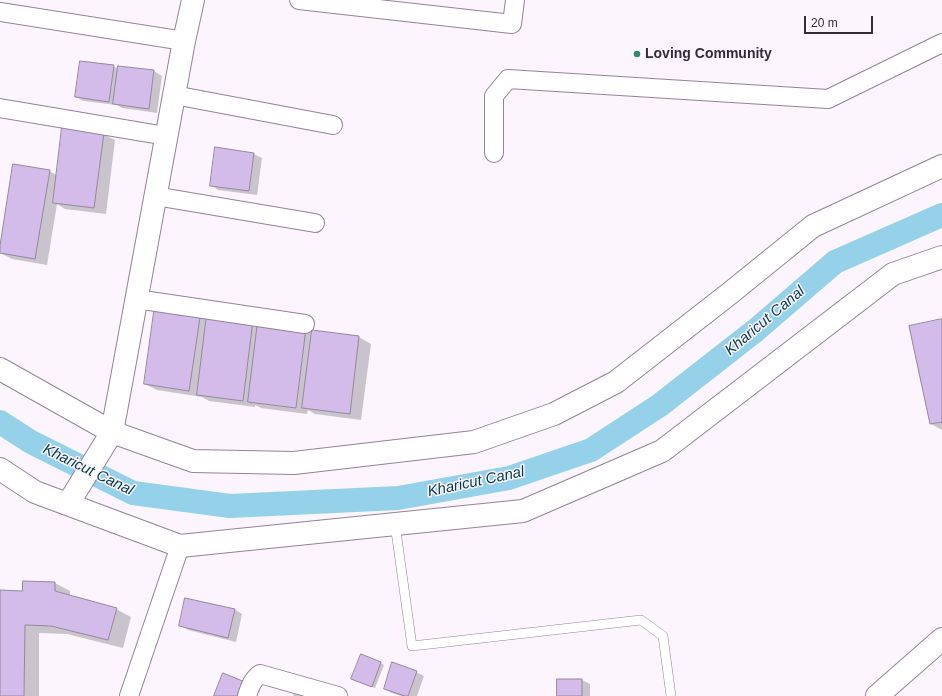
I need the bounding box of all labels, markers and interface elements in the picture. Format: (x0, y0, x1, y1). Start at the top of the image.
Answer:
scale bar (806, 8, 875, 34)
text: 20 m (811, 16, 838, 30)
place label: Loving Community (645, 46, 772, 62)
marker: Loving Community (632, 49, 642, 59)
water label: Kharicut Canal (722, 282, 808, 360)
water label: Kharicut Canal (40, 440, 136, 500)
water label: Kharicut Canal (426, 463, 526, 501)

